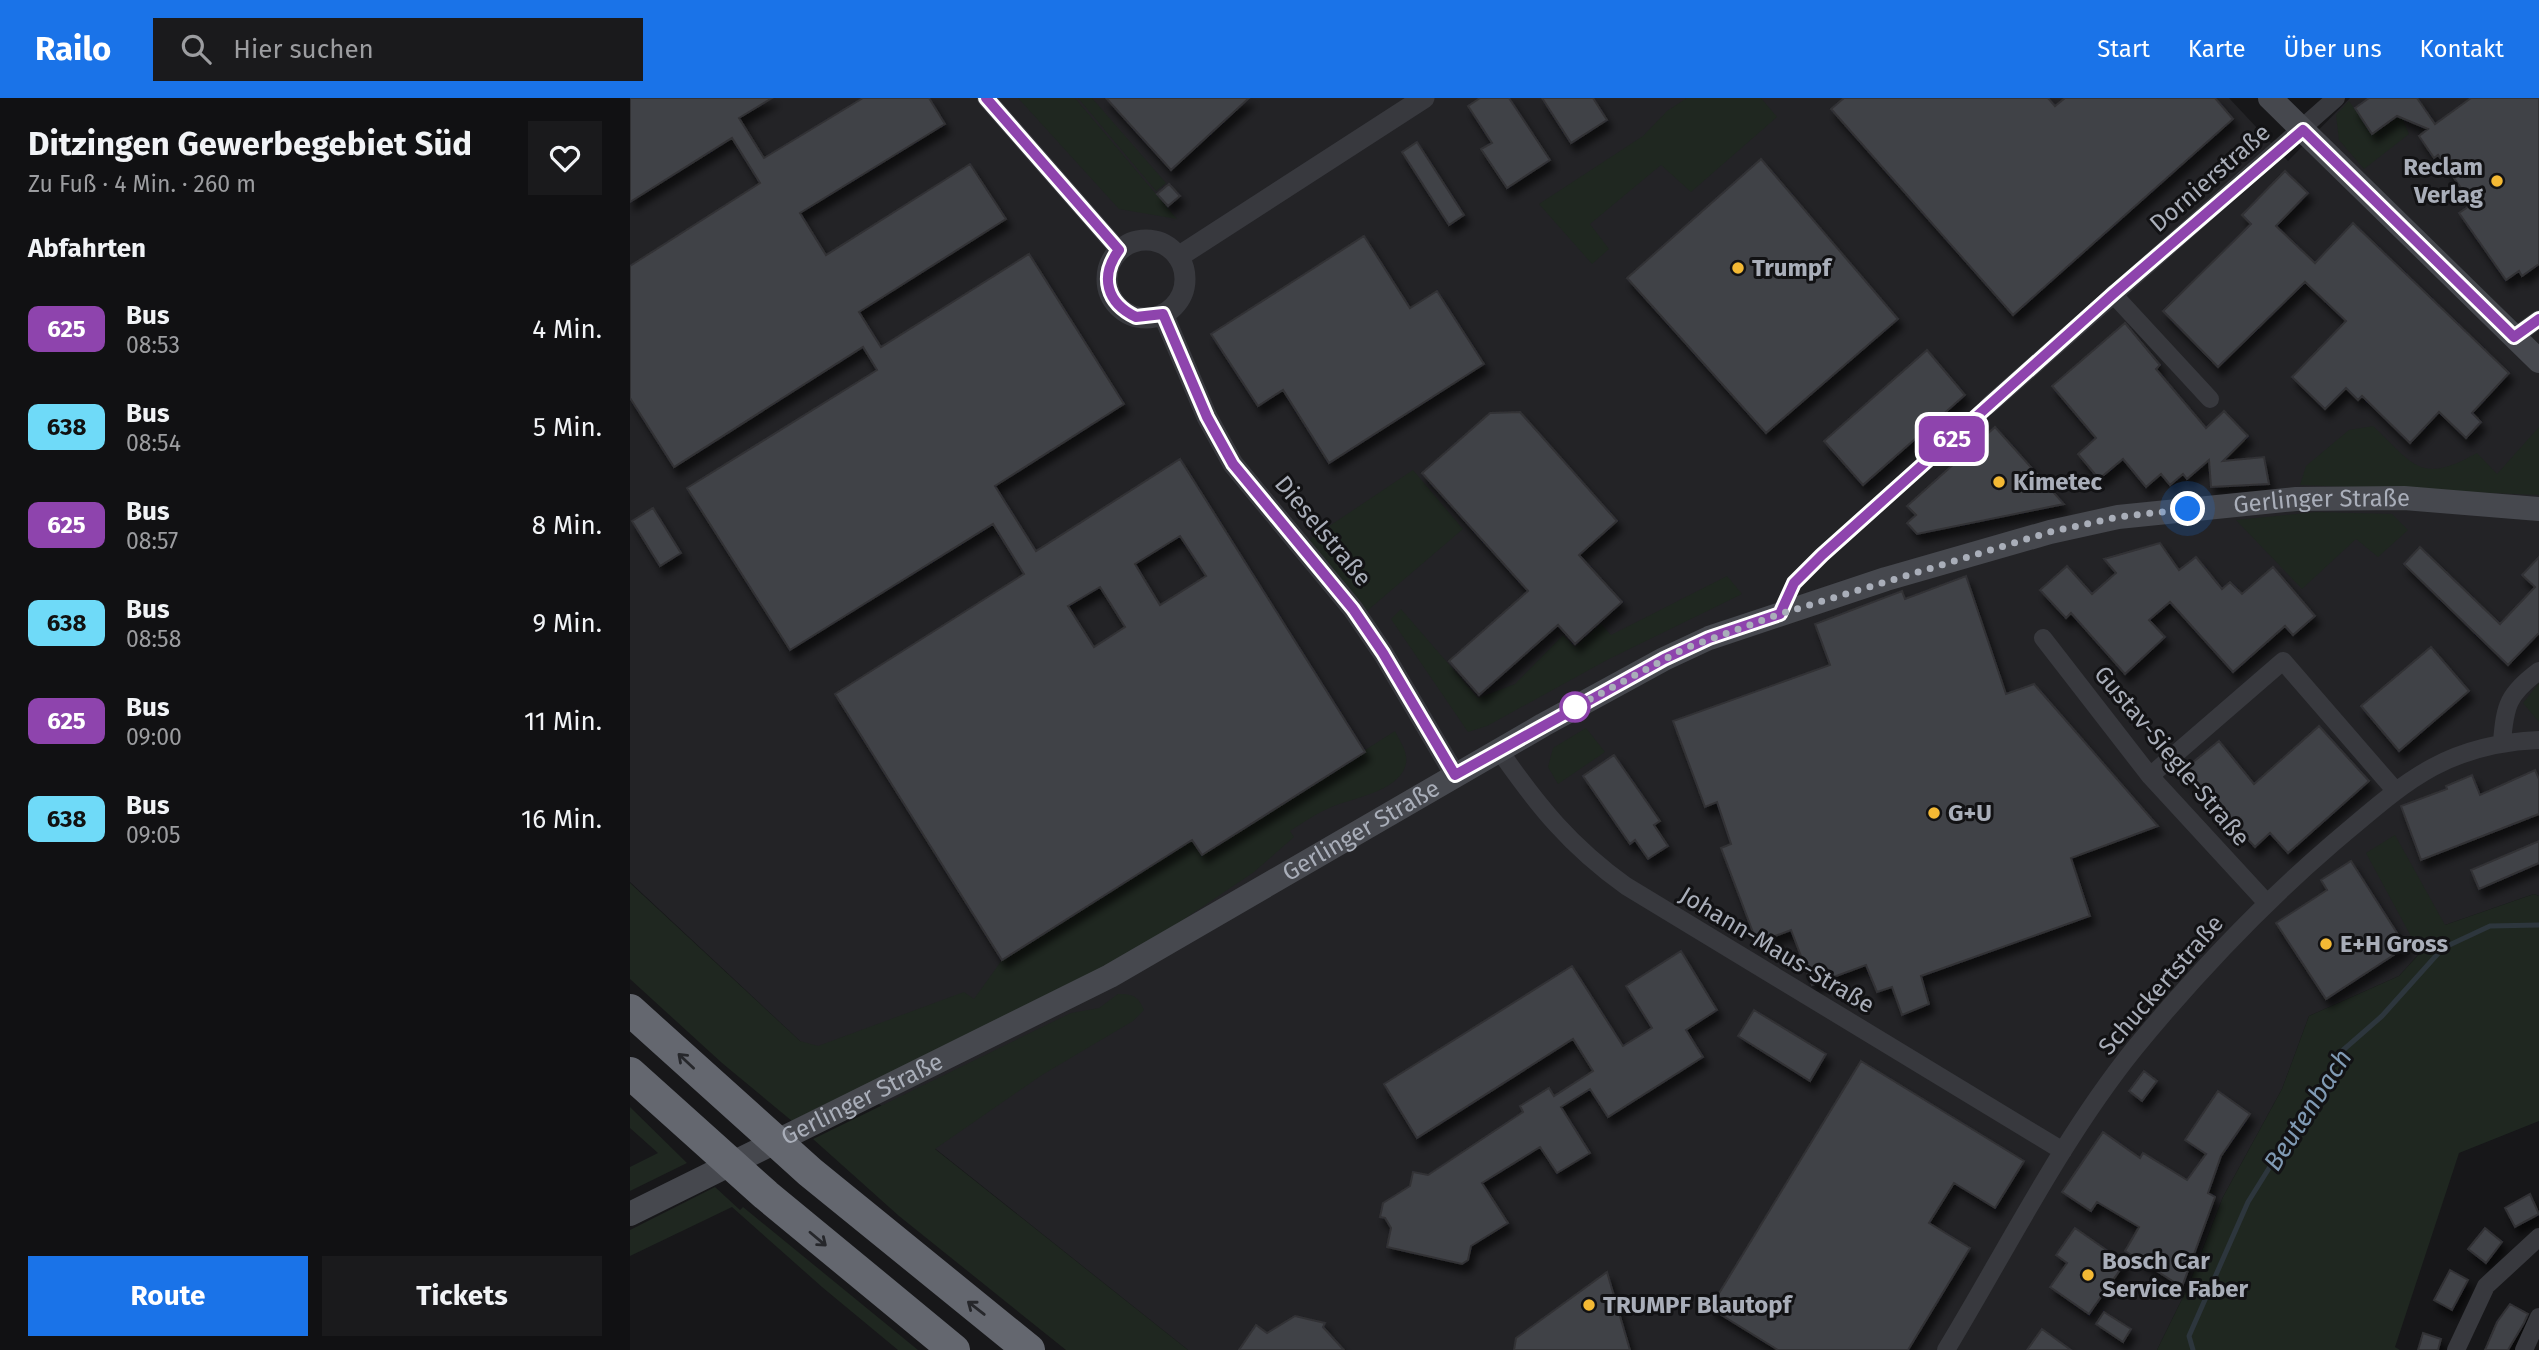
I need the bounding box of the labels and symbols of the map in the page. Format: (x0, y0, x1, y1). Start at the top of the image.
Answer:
street label: Dornierstraße (2144, 118, 2276, 238)
place label: Reclam Verlag (2403, 153, 2484, 209)
marker: Reclam Verlag (2489, 173, 2505, 189)
place label: Trumpf (1752, 254, 1833, 282)
marker: Trumpf (1730, 260, 1746, 276)
line badge: 625 (1912, 416, 1992, 462)
place label: Kimetec (2013, 468, 2103, 496)
street label: Dieselstraße (1269, 470, 1377, 592)
marker: Kimetec (1991, 474, 2007, 490)
street label: Gerlinger Straße (2232, 484, 2410, 519)
your location (2170, 491, 2205, 526)
street label: Gustav-Siegle-Straße (2088, 660, 2256, 852)
unlabelled marker (1560, 692, 1590, 722)
street label: Gerlinger Straße (1278, 774, 1445, 887)
place label: G+U (1948, 799, 1992, 827)
marker: G+U (1926, 805, 1942, 821)
street label: Johann-Maus-Straße (1675, 881, 1879, 1019)
street label: Schuckertstraße (2093, 909, 2229, 1061)
place label: E+H Gross (2340, 930, 2448, 958)
marker: E+H Gross (2318, 936, 2334, 952)
water label: Beutenbach (2257, 1043, 2359, 1177)
street label: Gerlinger Straße (777, 1047, 947, 1151)
one-way arrow (678, 1053, 695, 1070)
one-way arrow (809, 1231, 827, 1247)
place label: Bosch Car Service Faber (2102, 1247, 2249, 1303)
marker: Bosch Car Service Faber (2080, 1267, 2096, 1283)
place label: TRUMPF Blautopf (1603, 1291, 1794, 1319)
marker: TRUMPF Blautopf (1581, 1297, 1597, 1313)
one-way arrow (967, 1300, 985, 1315)

